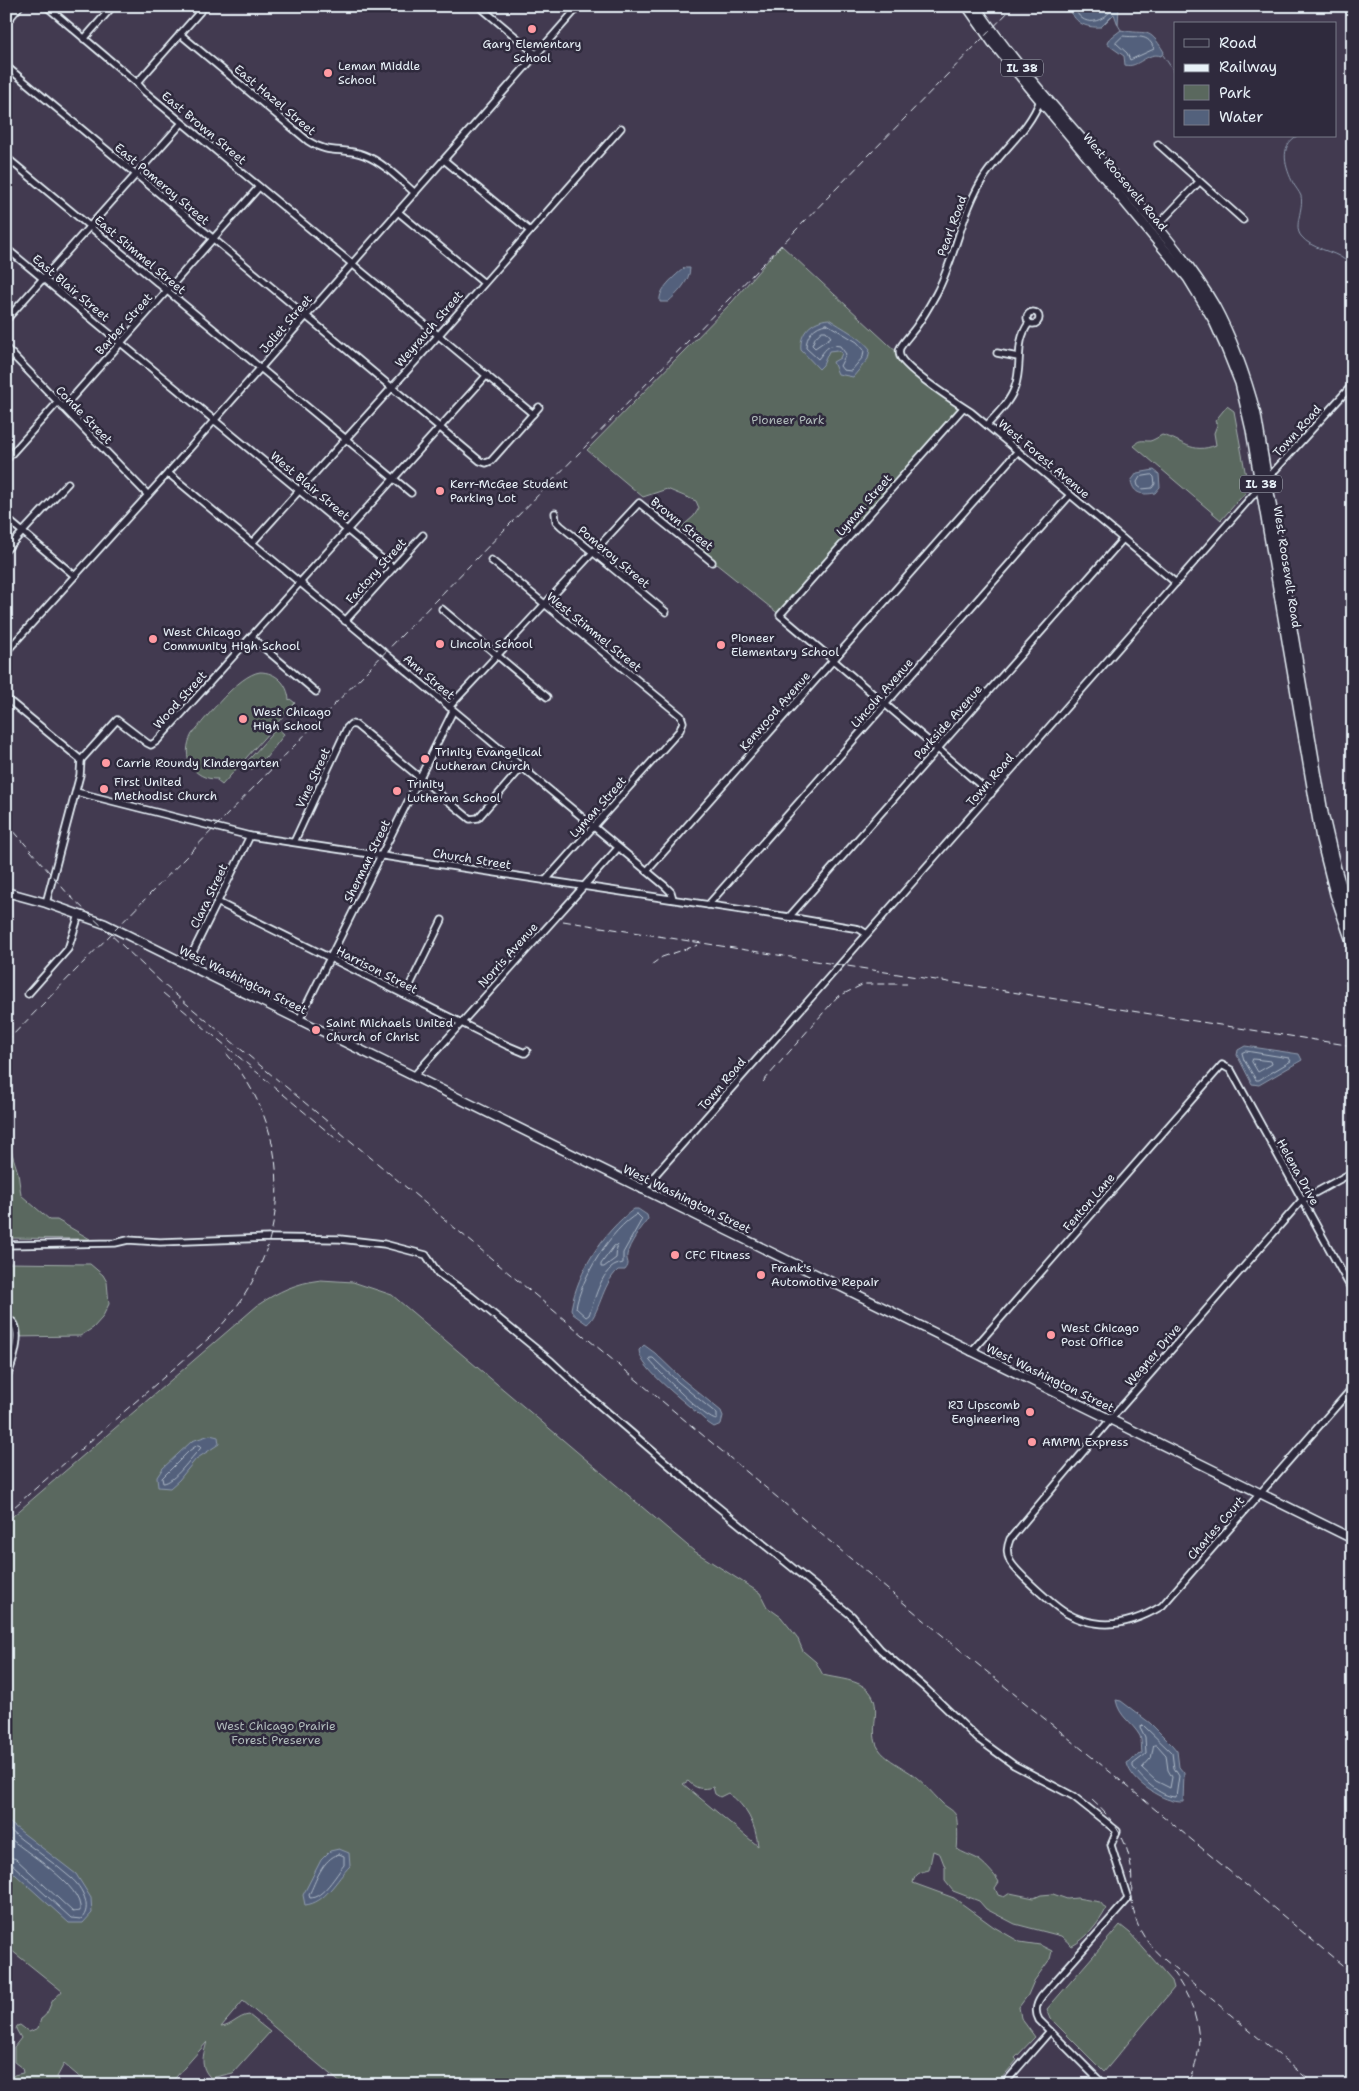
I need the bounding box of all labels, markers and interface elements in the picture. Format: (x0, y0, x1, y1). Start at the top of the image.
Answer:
legend (1174, 22, 1336, 138)
marker: Gary Elementary School (526, 23, 538, 35)
text: Road (1219, 33, 1257, 53)
place label: Gary Elementary School (483, 36, 582, 66)
text: Railway (1219, 57, 1277, 77)
place label: Leman Middle School (338, 58, 421, 88)
road number: IL 38 (1001, 59, 1043, 76)
street label: East Hazel Street (231, 61, 319, 139)
marker: Leman Middle School (322, 67, 334, 79)
text: Park (1219, 83, 1251, 103)
street label: East Brown Street (158, 88, 250, 168)
text: Water (1219, 107, 1263, 127)
street label: West Roosevelt Road (1079, 130, 1171, 235)
street label: East Pomeroy Street (111, 140, 213, 228)
street label: Pearl Road (934, 193, 971, 259)
street label: East Stimmel Street (91, 212, 189, 298)
street label: East Blair Street (29, 251, 113, 325)
street label: Weyrauch Street (391, 287, 467, 371)
street label: Barber Street (92, 290, 156, 358)
street label: Joliet Street (256, 291, 316, 357)
street label: Conde Street (52, 382, 116, 448)
street label: Town Road (1269, 401, 1325, 461)
park label: Pioneer Park (751, 412, 825, 428)
street label: West Forest Avenue (995, 416, 1093, 502)
street label: West Blair Street (267, 448, 353, 524)
street label: Lyman Street (833, 471, 895, 539)
place label: Kerr-McGee Student Parking Lot (450, 476, 568, 506)
road number: IL 38 (1240, 476, 1282, 492)
marker: Kerr-McGee Student Parking Lot (434, 485, 446, 497)
street label: Brown Street (647, 494, 717, 554)
street label: West Roosevelt Road (1269, 505, 1305, 630)
street label: Pomeroy Street (575, 522, 653, 592)
street label: Factory Street (342, 535, 410, 607)
street label: West Stimmel Street (543, 589, 645, 675)
place label: West Chicago Community High School (163, 624, 300, 654)
place label: Pioneer Elementary School (731, 630, 839, 660)
marker: West Chicago Community High School (147, 633, 159, 645)
place label: Lincoln School (450, 636, 533, 652)
marker: Lincoln School (434, 638, 446, 650)
marker: Pioneer Elementary School (715, 639, 727, 651)
street label: Ann Street (400, 651, 458, 703)
street label: Lincoln Avenue (847, 655, 917, 731)
street label: Wood Street (150, 668, 210, 732)
street label: Kenwood Avenue (736, 668, 814, 754)
street label: Parkside Avenue (910, 681, 986, 763)
place label: West Chicago High School (253, 704, 331, 734)
marker: West Chicago High School (237, 713, 249, 725)
place label: Trinity Evangelical Lutheran Church (435, 744, 542, 774)
street label: Vine Street (292, 745, 334, 811)
street label: Town Road (963, 750, 1018, 810)
marker: Trinity Evangelical Lutheran Church (419, 753, 431, 765)
place label: Carrie Roundy Kindergarten (116, 755, 279, 771)
marker: Carrie Roundy Kindergarten (100, 757, 112, 769)
street label: Lyman Street (566, 773, 630, 841)
place label: First United Methodist Church (114, 774, 217, 804)
place label: Trinity Lutheran School (407, 776, 501, 806)
marker: First United Methodist Church (98, 783, 110, 795)
marker: Trinity Lutheran School (391, 785, 403, 797)
street label: Sherman Street (340, 817, 394, 905)
street label: Church Street (432, 845, 512, 873)
street label: Clara Street (186, 861, 232, 931)
street label: Norris Avenue (475, 919, 542, 991)
street label: West Washington Street (176, 942, 310, 1018)
street label: Harrison Street (334, 943, 420, 997)
place label: Saint Michaels United Church of Christ (326, 1015, 453, 1045)
marker: Saint Michaels United Church of Christ (310, 1024, 322, 1036)
street label: Town Road (695, 1054, 750, 1114)
street label: Helena Drive (1273, 1136, 1323, 1208)
street label: West Washington Street (620, 1161, 754, 1237)
street label: Fenton Lane (1059, 1170, 1119, 1234)
place label: CFC Fitness (685, 1247, 751, 1263)
marker: CFC Fitness (669, 1249, 681, 1261)
place label: Frank's Automotive Repair (771, 1260, 880, 1290)
marker: Frank's Automotive Repair (755, 1269, 767, 1281)
place label: West Chicago Post Office (1061, 1320, 1139, 1350)
street label: Wegner Drive (1121, 1320, 1185, 1390)
marker: West Chicago Post Office (1045, 1329, 1057, 1341)
street label: West Washington Street (983, 1340, 1117, 1416)
place label: RJ Lipscomb Engineering (948, 1397, 1020, 1427)
marker: RJ Lipscomb Engineering (1024, 1406, 1036, 1418)
place label: AMPM Express (1042, 1434, 1128, 1450)
marker: AMPM Express (1026, 1436, 1038, 1448)
street label: Charles Court (1184, 1493, 1248, 1563)
park label: West Chicago Prairie Forest Preserve (216, 1718, 336, 1748)

